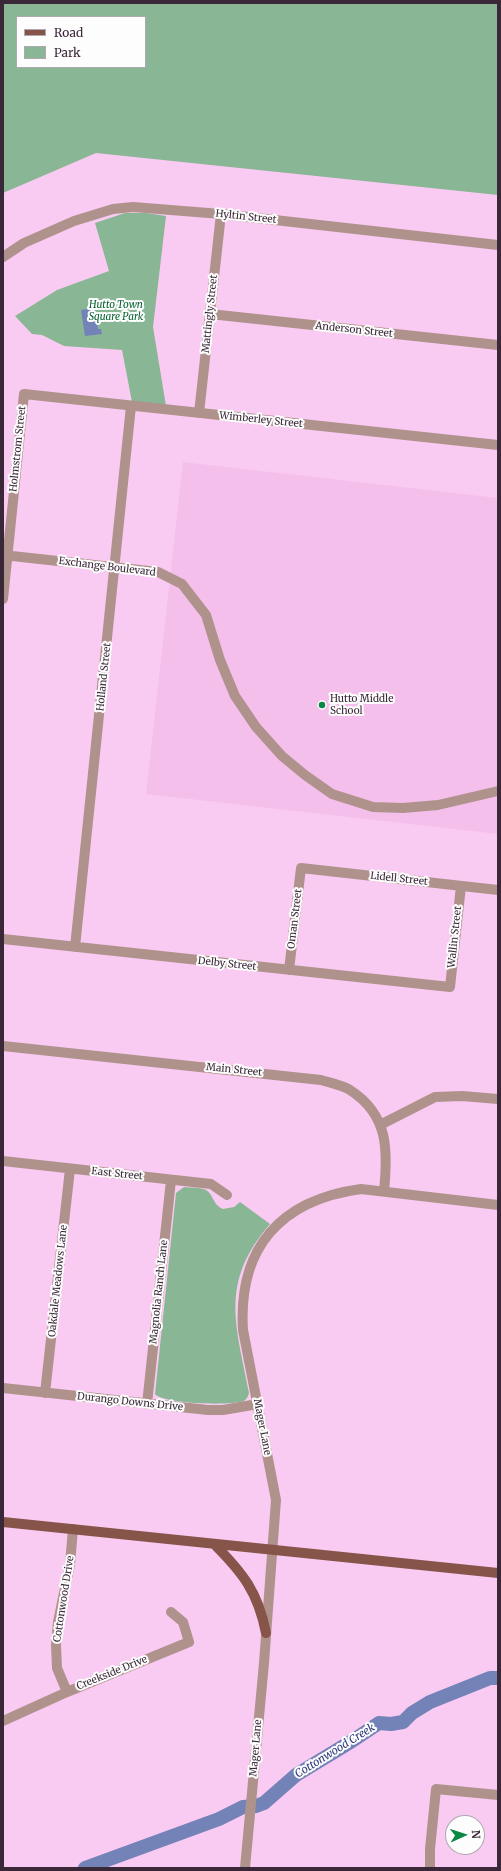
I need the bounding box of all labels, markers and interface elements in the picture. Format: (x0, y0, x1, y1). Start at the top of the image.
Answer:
legend (16, 16, 146, 68)
text: Road (54, 25, 83, 40)
text: Park (54, 45, 81, 60)
street label: Hyltin Street (215, 208, 277, 226)
street label: Mattingly Street (200, 274, 220, 354)
park label: Hutto Town Square Park (89, 299, 143, 322)
street label: Anderson Street (315, 320, 393, 340)
street label: Holmstrom Street (8, 405, 28, 493)
street label: Wimberley Street (219, 410, 303, 430)
street label: Exchange Boulevard (58, 555, 156, 579)
street label: Holland Street (94, 642, 114, 712)
place label: Hutto Middle School (330, 693, 393, 716)
marker: Hutto Middle School (317, 700, 327, 710)
street label: Lidell Street (370, 870, 428, 888)
street label: Oman Street (285, 888, 305, 950)
street label: Wallin Street (446, 906, 464, 968)
street label: Delby Street (197, 955, 257, 973)
street label: Main Street (205, 1061, 263, 1079)
street label: East Street (91, 1165, 143, 1183)
street label: Oakdale Meadows Lane (46, 1224, 70, 1338)
street label: Magnolia Ranch Lane (148, 1239, 170, 1345)
street label: Durango Downs Drive (77, 1390, 183, 1414)
street label: Mager Lane (251, 1398, 273, 1456)
street label: Cottonwood Drive (51, 1555, 77, 1643)
street label: Creekside Drive (75, 1653, 149, 1693)
street label: Mager Lane (248, 1719, 264, 1777)
water label: Cottonwood Creek (293, 1721, 377, 1781)
north arrow (445, 1815, 485, 1855)
text: N (469, 1830, 483, 1839)

